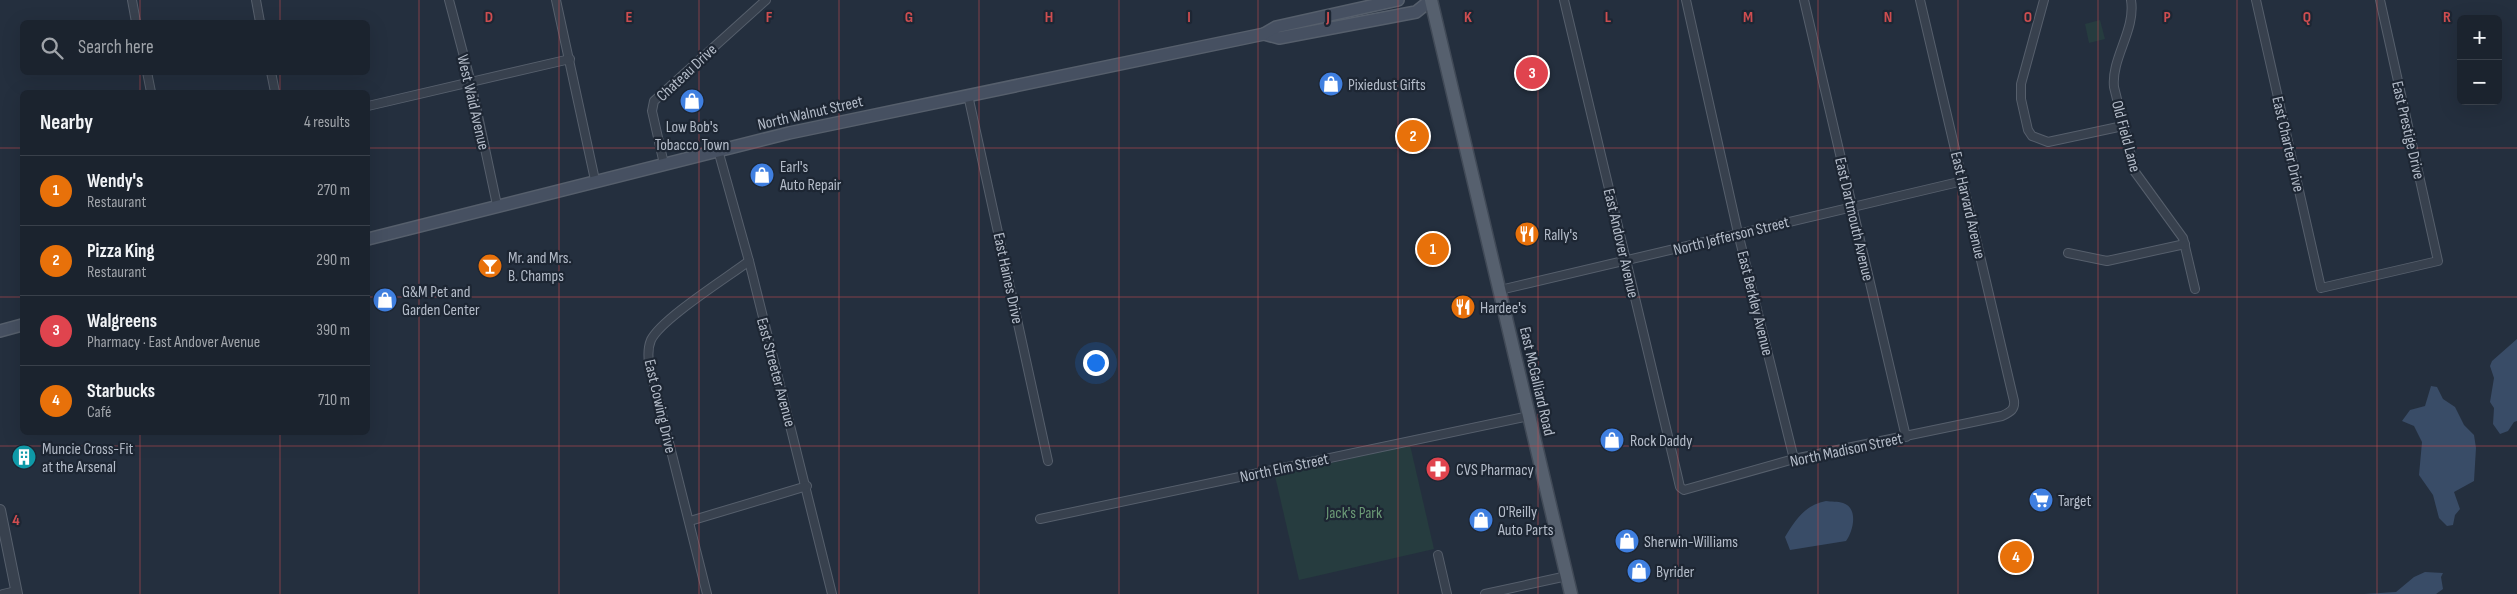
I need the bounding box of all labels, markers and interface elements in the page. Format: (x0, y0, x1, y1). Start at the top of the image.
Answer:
text: D (485, 8, 493, 27)
text: E (626, 8, 633, 27)
text: F (766, 8, 773, 27)
text: G (905, 8, 913, 27)
text: H (1045, 8, 1053, 27)
text: I (1187, 8, 1191, 27)
text: J (1325, 8, 1330, 27)
text: K (1464, 8, 1472, 27)
text: L (1605, 8, 1612, 27)
text: M (1743, 8, 1753, 27)
text: N (1884, 8, 1892, 27)
text: O (2024, 8, 2032, 27)
text: P (2163, 8, 2171, 27)
text: Q (2303, 8, 2311, 27)
text: R (2443, 8, 2451, 27)
map controls (2457, 15, 2502, 105)
button: + (2457, 15, 2502, 60)
search box (20, 20, 370, 75)
icon: search (38, 34, 66, 62)
text: Search here (78, 36, 154, 59)
street label: Chateau Drive (653, 40, 721, 106)
street label: West Waid Avenue (452, 53, 493, 152)
pin: 3 (1516, 54, 1548, 92)
button: − (2457, 60, 2502, 105)
shop icon: Pixiedust Gifts (1318, 71, 1344, 97)
place label: Pixiedust Gifts (1348, 76, 1426, 95)
street label: East Prestige Drive (2387, 79, 2428, 181)
shop icon: Low Bob's Tobacco Town (679, 88, 705, 114)
street label: North Walnut Street (756, 92, 865, 135)
street label: East Charter Drive (2267, 95, 2308, 194)
street label: Old Field Lane (2107, 98, 2144, 174)
text: Nearby (40, 110, 93, 135)
text: 4 results (304, 113, 350, 132)
pin: 2 (1397, 117, 1429, 155)
place label: Low Bob's Tobacco Town (655, 118, 729, 155)
street label: East Harvard Avenue (1946, 150, 1989, 261)
street label: East Dartmouth Avenue (1830, 156, 1877, 283)
place label: Earl's Auto Repair (779, 158, 842, 195)
shop icon: Earl's Auto Repair (749, 162, 775, 188)
text: Wendy's (87, 170, 143, 193)
text: 1 (53, 181, 59, 200)
text: 270 m (317, 181, 350, 200)
street label: East Andover Avenue (1599, 187, 1642, 300)
text: Restaurant (87, 193, 146, 212)
street label: North Jefferson Street (1671, 213, 1791, 260)
restaurant icon: Rally's (1514, 221, 1540, 247)
place label: Rally's (1544, 226, 1578, 245)
pin: 1 (1417, 230, 1449, 268)
street label: East Haines Drive (989, 231, 1026, 326)
text: Pizza King (87, 240, 155, 263)
place label: Mr. and Mrs. B. Champs (508, 249, 572, 286)
street label: East Berkley Avenue (1732, 249, 1777, 358)
text: 2 (52, 251, 60, 270)
text: 290 m (316, 251, 350, 270)
bar icon: Mr. and Mrs. B. Champs (477, 253, 503, 279)
text: Restaurant (87, 263, 146, 282)
place label: G&M Pet and Garden Center (402, 283, 480, 320)
shop icon: G&M Pet and Garden Center (372, 287, 398, 313)
restaurant icon: Hardee's (1450, 294, 1476, 320)
place label: Hardee's (1480, 299, 1527, 318)
text: Walgreens (87, 310, 157, 333)
street label: East Streeter Avenue (752, 316, 799, 429)
text: 3 (52, 321, 60, 340)
text: 390 m (316, 321, 350, 340)
street label: East McGalliard Road (1515, 325, 1558, 438)
text: Pharmacy · East Andover Avenue (87, 333, 260, 352)
your location (1083, 350, 1109, 376)
street label: East Cowing Drive (640, 358, 680, 455)
text: Starbucks (87, 380, 155, 403)
text: 4 (52, 391, 60, 410)
text: 710 m (318, 391, 350, 410)
text: Café (87, 403, 111, 422)
shop icon: Rock Daddy (1599, 427, 1625, 453)
street label: North Madison Street (1788, 429, 1904, 472)
place label: Rock Daddy (1630, 432, 1692, 451)
place label: Muncie Cross-Fit at the Arsenal (42, 440, 134, 477)
building icon: Muncie Cross-Fit at the Arsenal (11, 444, 37, 470)
street label: North Elm Street (1238, 450, 1330, 487)
pharmacy icon: CVS Pharmacy (1425, 456, 1451, 482)
place label: CVS Pharmacy (1456, 461, 1534, 480)
supermarket icon: Target (2028, 487, 2054, 513)
place label: Target (2058, 492, 2091, 511)
place label: O'Reilly Auto Parts (1497, 503, 1554, 540)
park label: Jack's Park (1325, 504, 1382, 523)
shop icon: O'Reilly Auto Parts (1468, 507, 1494, 533)
text: 4 (12, 511, 20, 530)
shop icon: Sherwin-Williams (1614, 528, 1640, 554)
place label: Sherwin-Williams (1644, 533, 1738, 552)
pin: 4 (2000, 538, 2032, 576)
shop icon: Byrider (1626, 558, 1652, 584)
place label: Byrider (1656, 563, 1695, 582)

